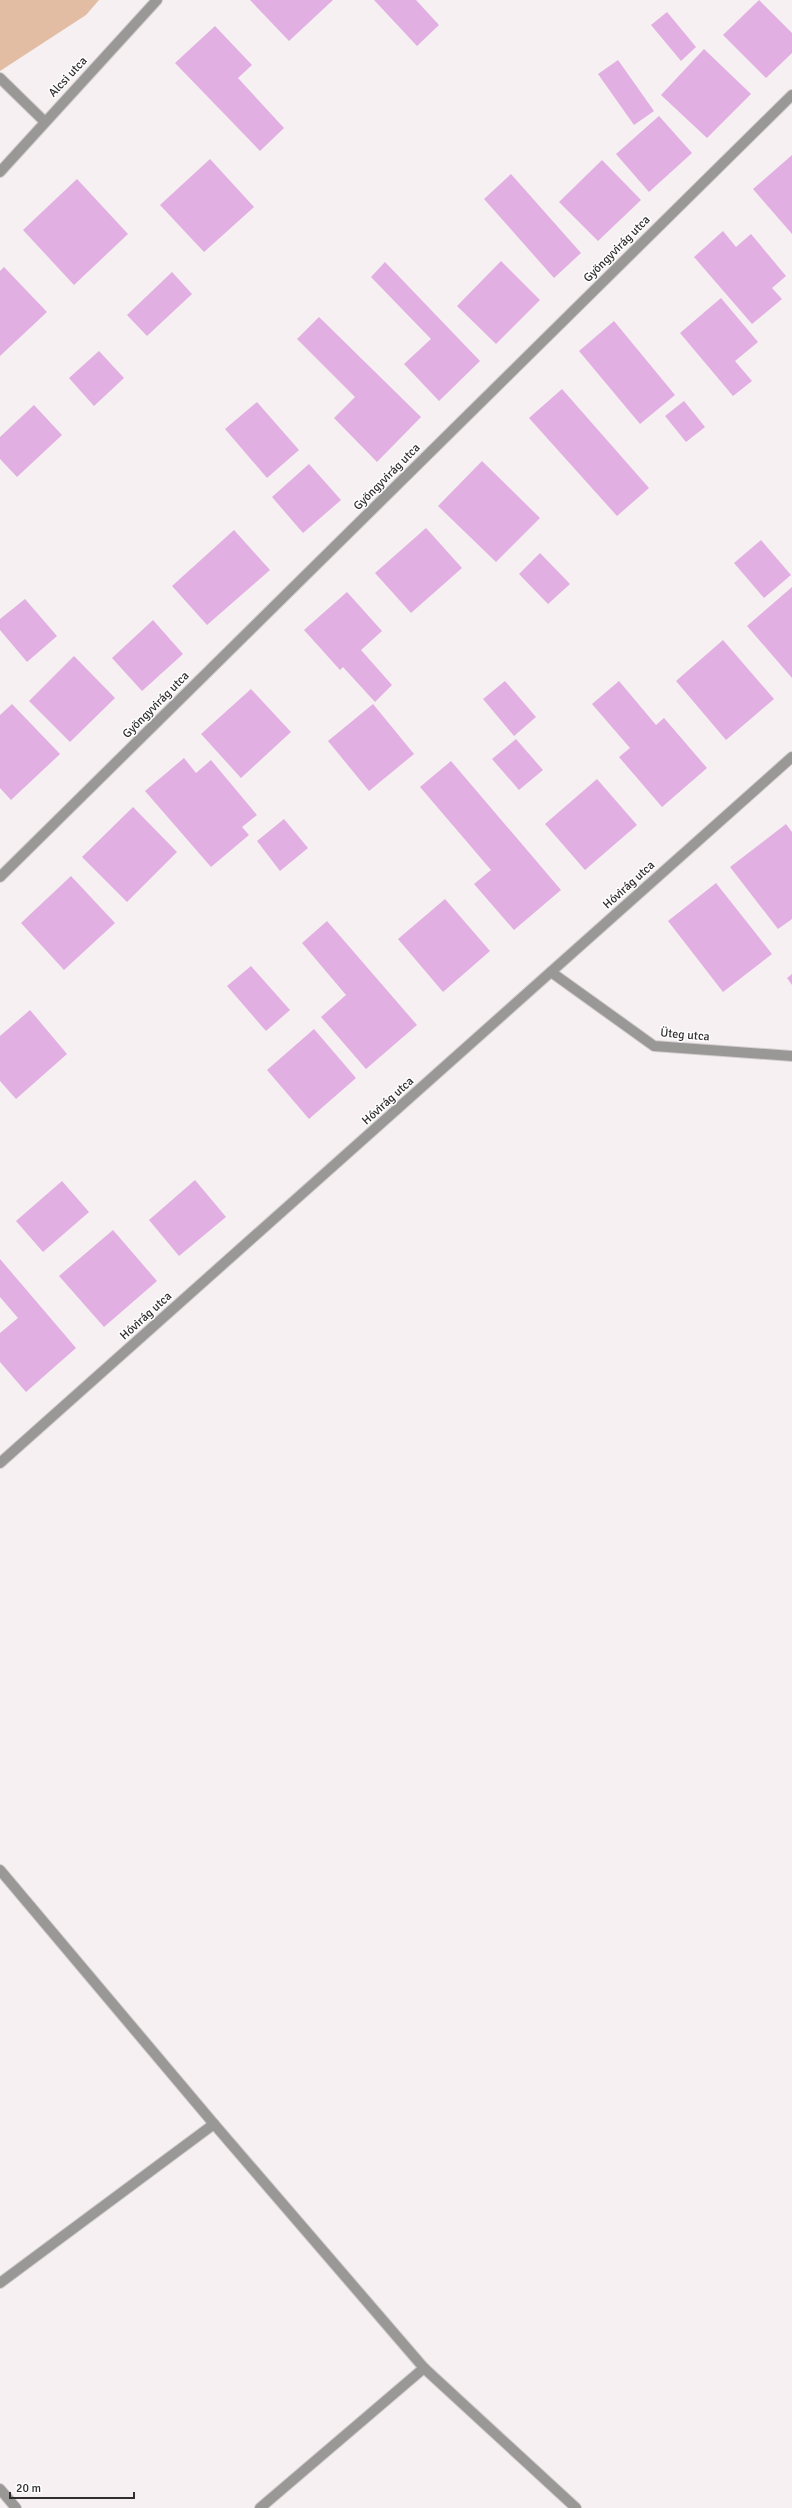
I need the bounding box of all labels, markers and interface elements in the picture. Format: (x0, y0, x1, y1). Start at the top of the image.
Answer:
street label: Alcsi utca (46, 54, 90, 100)
street label: Gyöngyvirág utca (581, 213, 653, 285)
street label: Gyöngyvirág utca (351, 441, 423, 513)
street label: Gyöngyvirág utca (120, 669, 192, 741)
street label: Hóvirág utca (600, 858, 658, 912)
street label: Üteg utca (660, 1025, 710, 1045)
street label: Hóvirág utca (359, 1074, 417, 1128)
street label: Hóvirág utca (117, 1289, 175, 1343)
scale bar (10, 2474, 134, 2500)
text: 20 m (16, 2481, 41, 2496)

